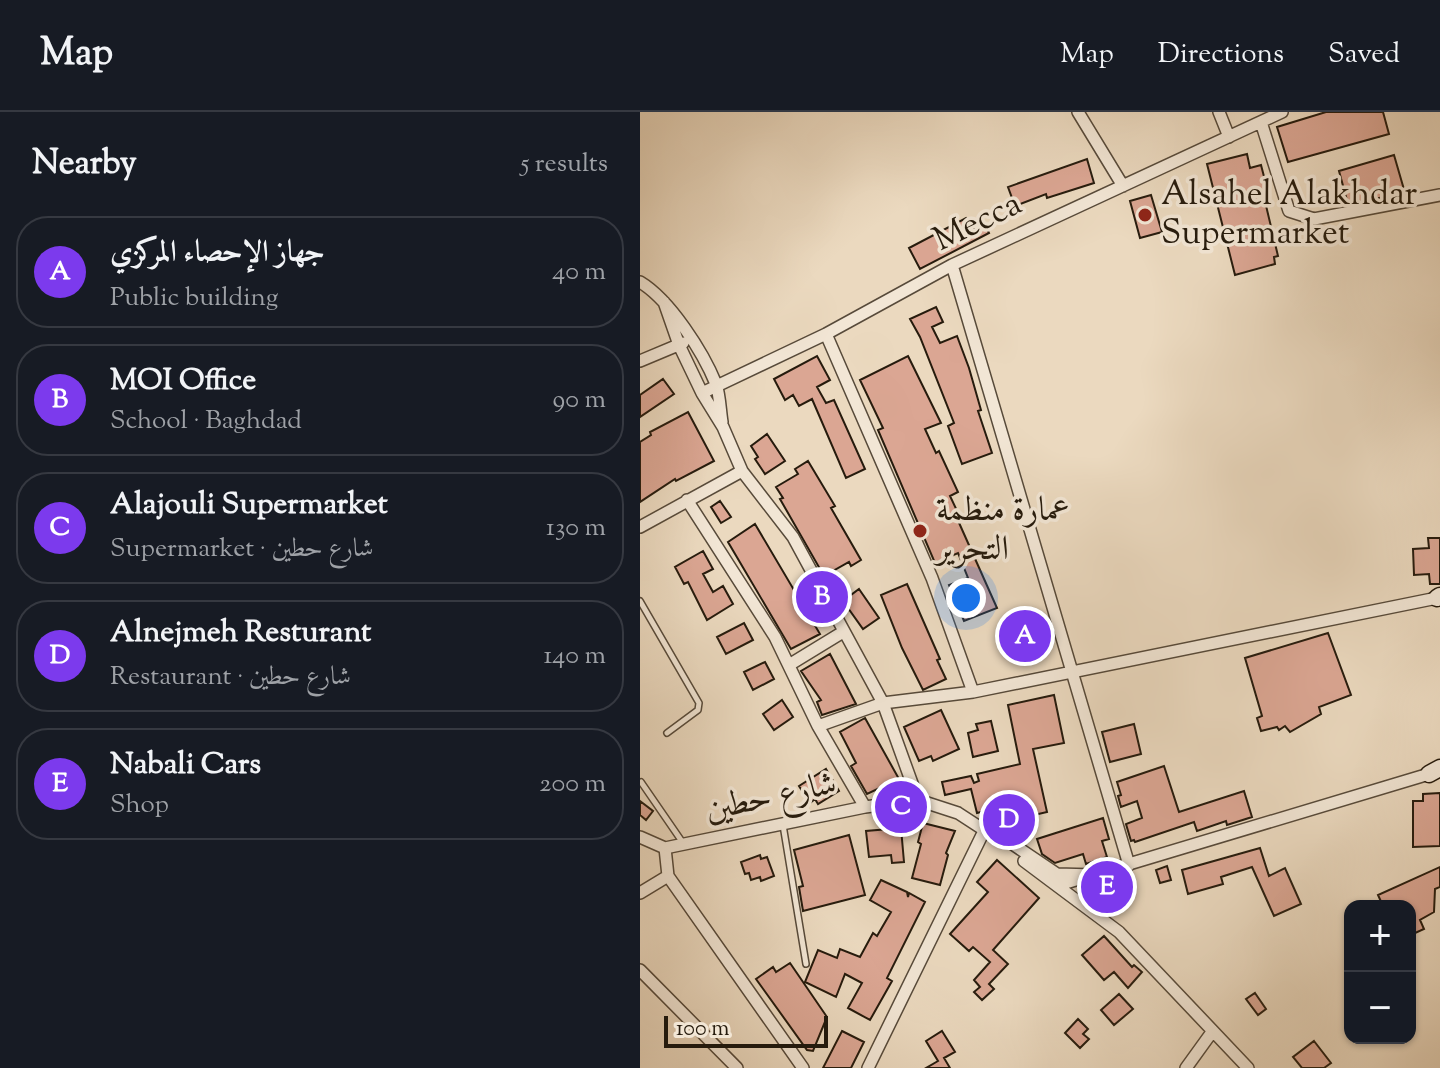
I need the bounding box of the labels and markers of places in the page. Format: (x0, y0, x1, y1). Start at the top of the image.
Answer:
place label: Alsahel Alakhdar Supermarket (1161, 171, 1417, 259)
marker: Alsahel Alakhdar Supermarket (1136, 206, 1154, 224)
place label: عمارة منظمة التحرير (933, 487, 1070, 575)
marker: عمارة منظمة التحرير (911, 522, 929, 540)
pin: B (796, 567, 848, 627)
pin: A (999, 606, 1051, 666)
pin: C (875, 777, 927, 837)
pin: D (983, 790, 1035, 850)
pin: E (1081, 857, 1133, 917)

